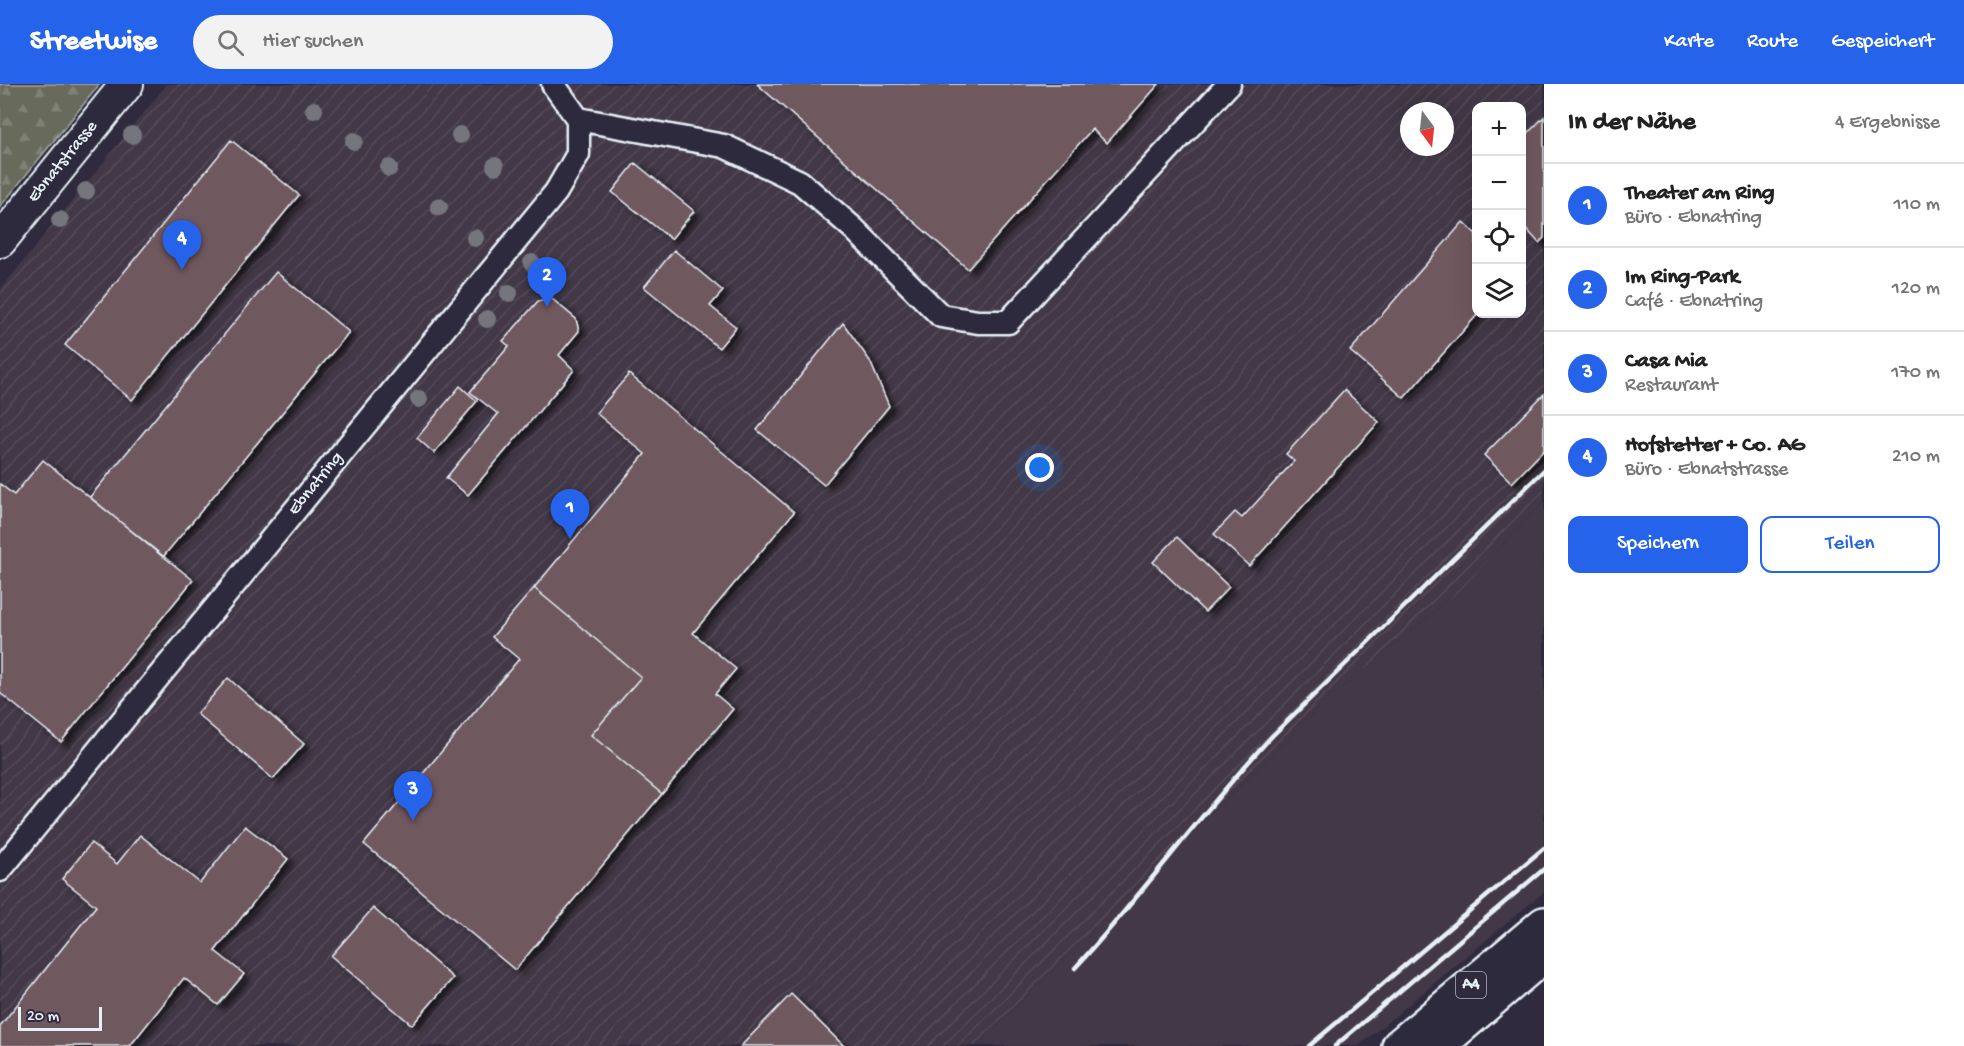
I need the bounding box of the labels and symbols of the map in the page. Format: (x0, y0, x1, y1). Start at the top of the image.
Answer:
north arrow (1400, 102, 1454, 156)
street label: Ebnatstrasse (24, 116, 103, 207)
pin: 4 (162, 220, 201, 270)
pin: 2 (528, 258, 566, 307)
street label: Ebnatring (284, 448, 348, 520)
your location (1025, 453, 1054, 482)
pin: 1 (550, 490, 590, 539)
pin: 3 (394, 772, 432, 821)
road number: A4 (1456, 972, 1486, 998)
scale bar (18, 1004, 102, 1032)

